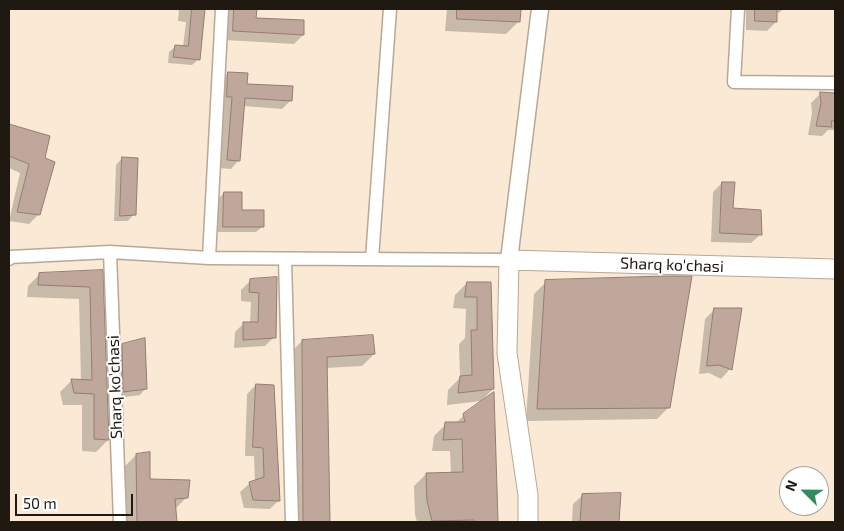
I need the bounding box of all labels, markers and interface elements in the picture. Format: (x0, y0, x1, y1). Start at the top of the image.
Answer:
street label: Sharq ko'chasi (620, 254, 724, 276)
street label: Sharq ko'chasi (104, 335, 126, 439)
north arrow (779, 466, 829, 516)
text: N (781, 477, 800, 493)
scale bar (18, 484, 135, 516)
text: 50 m (23, 494, 57, 512)

